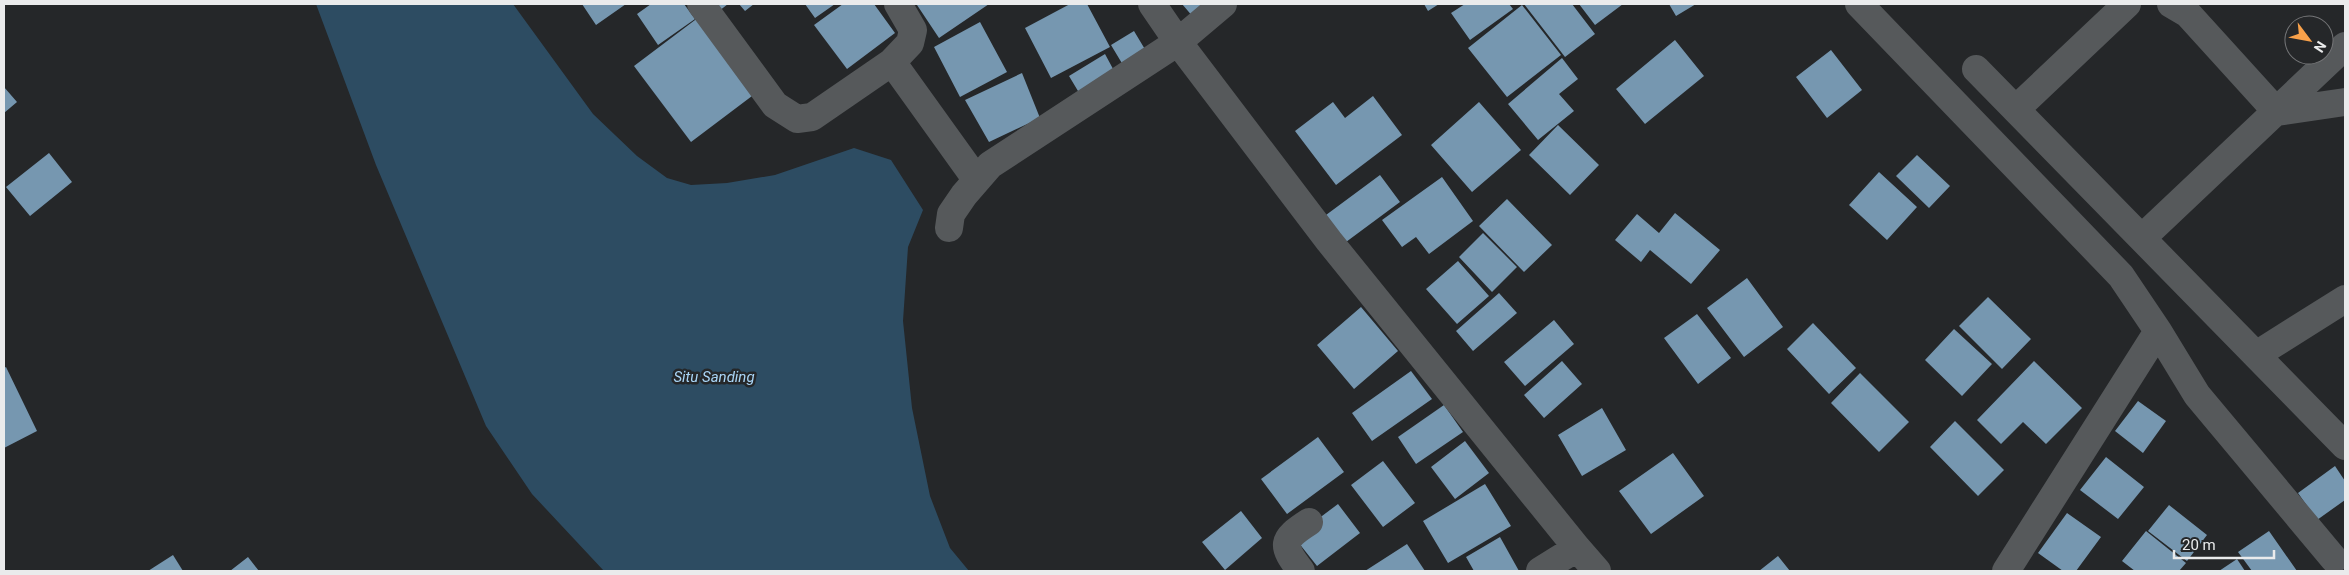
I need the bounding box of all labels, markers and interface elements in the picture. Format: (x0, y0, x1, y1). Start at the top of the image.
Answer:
north arrow (2284, 15, 2334, 65)
text: N (2311, 38, 2329, 55)
water label: Situ Sanding (673, 368, 755, 386)
scale bar (2174, 528, 2274, 560)
text: 20 m (2182, 536, 2216, 554)

